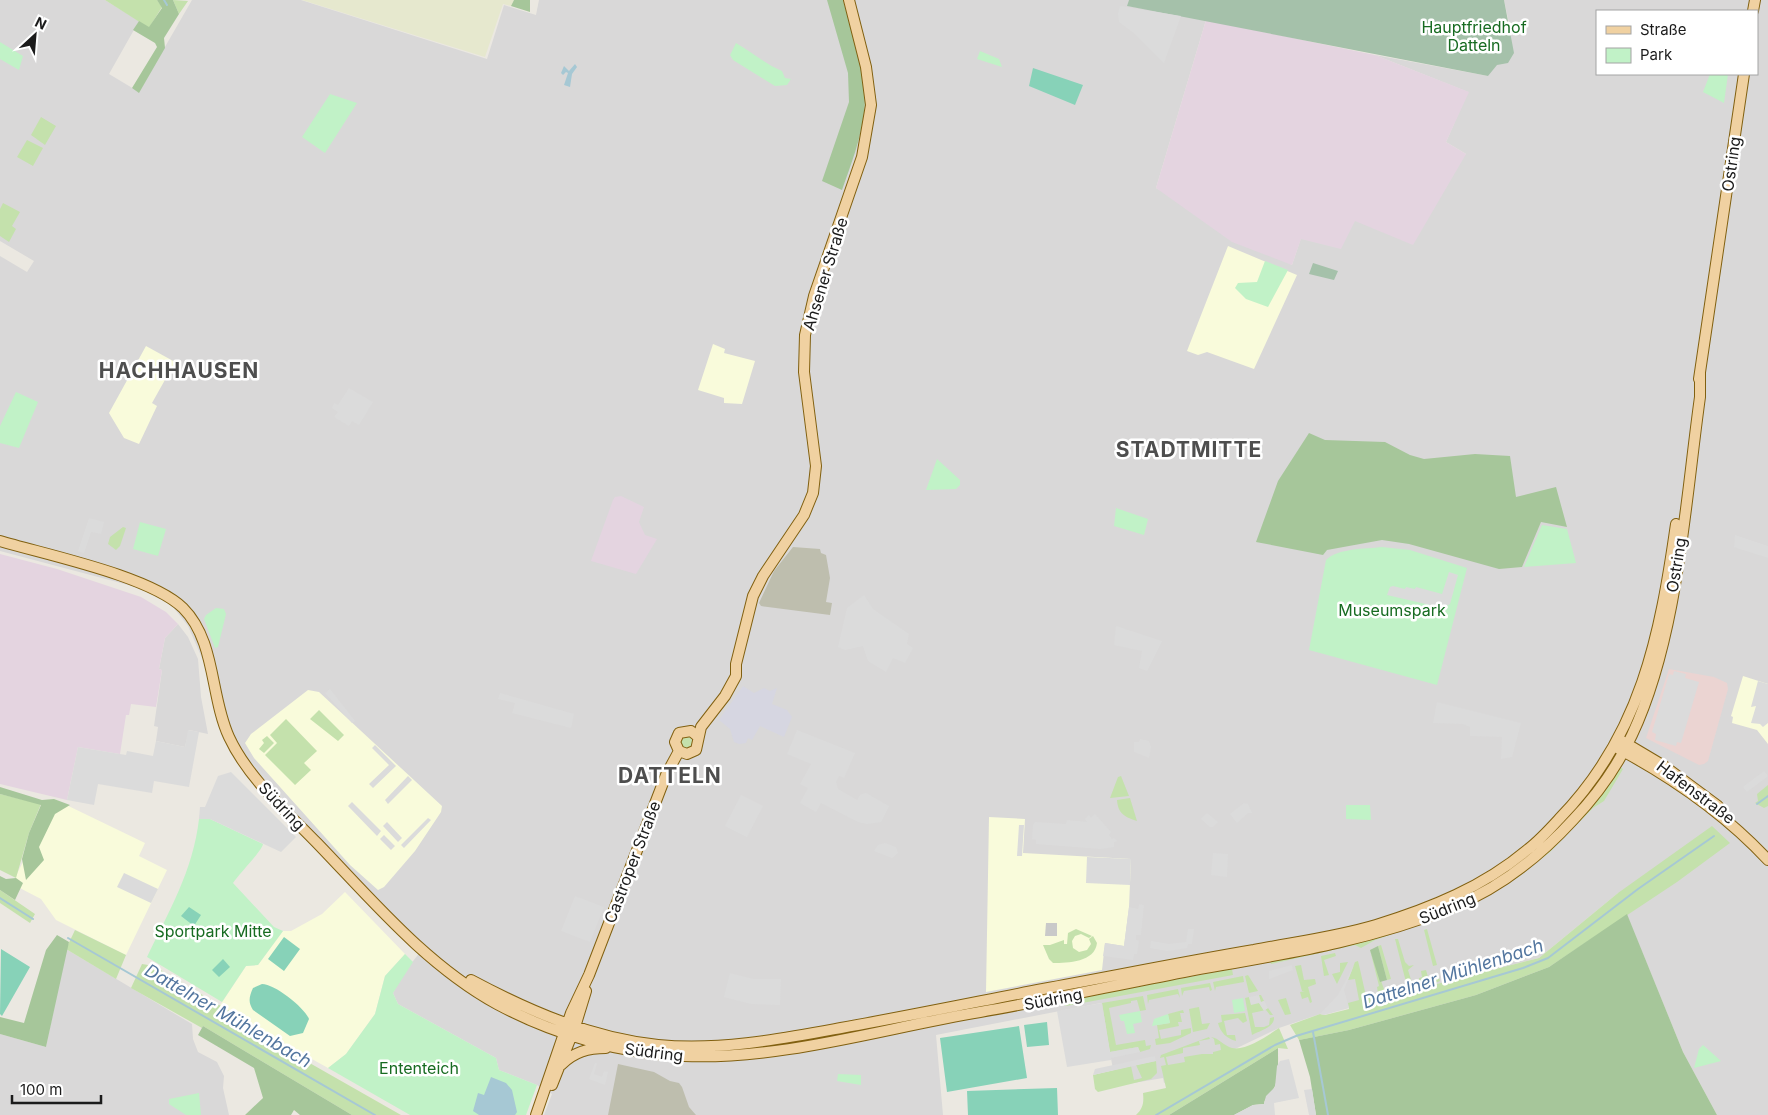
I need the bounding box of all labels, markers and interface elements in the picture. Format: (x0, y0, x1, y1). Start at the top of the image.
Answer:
north arrow (10, 10, 60, 60)
legend (1596, 10, 1758, 75)
text: N (32, 13, 49, 33)
park label: Hauptfriedhof Datteln (1421, 17, 1527, 55)
text: Straße (1640, 20, 1687, 39)
text: Park (1640, 45, 1673, 64)
street label: Ostring (1717, 135, 1745, 193)
street label: Ahsener Straße (798, 215, 852, 333)
district label: HACHHAUSEN (99, 358, 259, 383)
district label: STADTMITTE (1116, 437, 1262, 462)
street label: Ostring (1662, 536, 1690, 594)
park label: Museumspark (1338, 600, 1446, 620)
street label: Hafenstraße (1653, 756, 1739, 828)
district label: DATTELN (618, 763, 722, 788)
street label: Südring (255, 778, 309, 834)
street label: Castroper Straße (600, 798, 664, 926)
street label: Südring (1416, 888, 1478, 928)
park label: Sportpark Mitte (154, 921, 272, 941)
water label: Dattelner Mühlenbach (1360, 934, 1546, 1013)
water label: Dattelner Mühlenbach (141, 959, 315, 1072)
street label: Südring (1022, 984, 1084, 1014)
street label: Südring (624, 1038, 684, 1066)
park label: Ententeich (379, 1058, 459, 1078)
scale bar (12, 1072, 101, 1104)
text: 100 m (20, 1080, 62, 1099)

